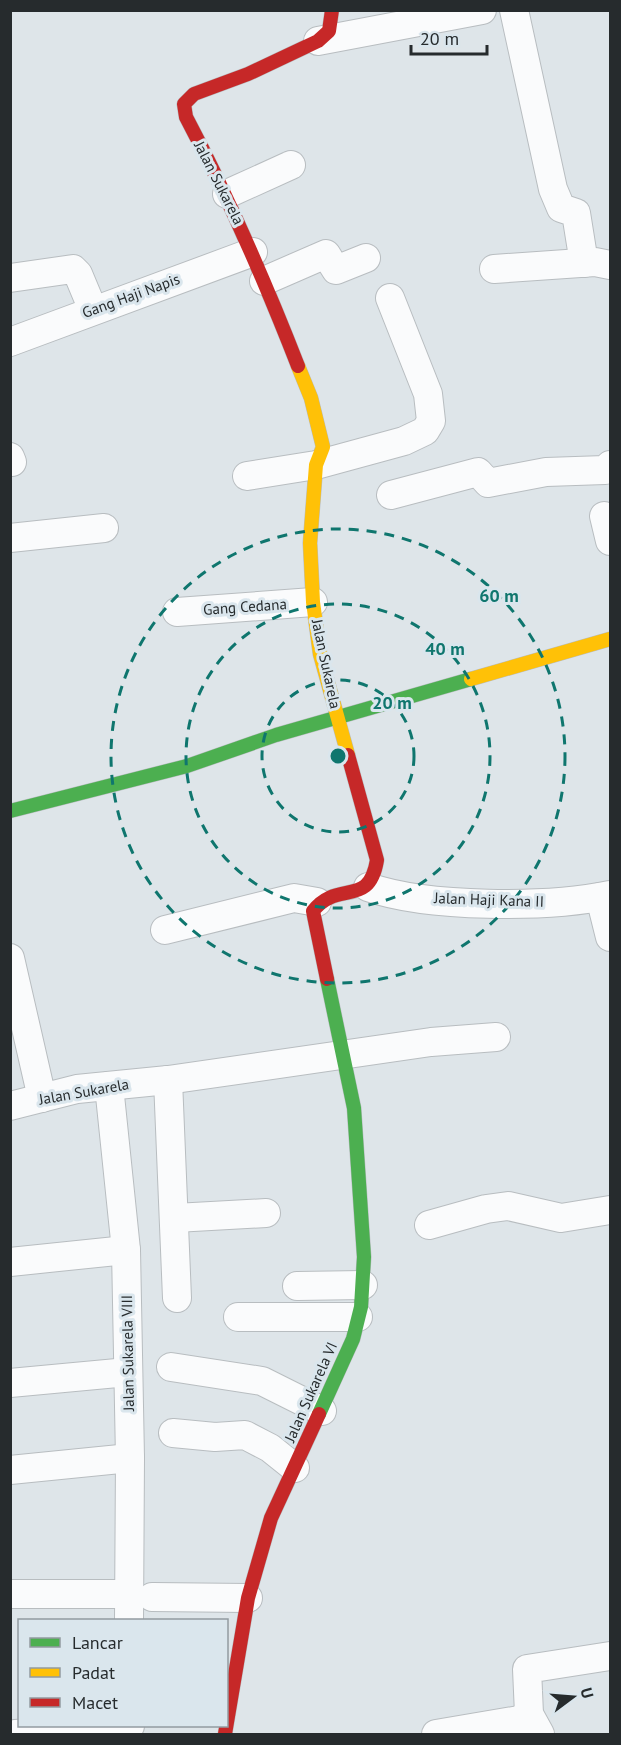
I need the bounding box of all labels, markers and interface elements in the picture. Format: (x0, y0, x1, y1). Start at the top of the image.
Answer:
scale bar (411, 18, 488, 56)
text: 20 m (420, 27, 459, 50)
street label: Jalan Sukarela (190, 137, 249, 228)
street label: Gang Haji Napis (79, 269, 182, 322)
text: 60 m (479, 584, 519, 607)
street label: Gang Cedana (203, 594, 287, 619)
street label: Jalan Sukarela (308, 616, 345, 710)
text: 40 m (425, 637, 465, 660)
text: 20 m (372, 691, 412, 714)
centre of rings (328, 746, 348, 766)
street label: Jalan Haji Kana II (433, 888, 544, 911)
street label: Jalan Sukarela (36, 1074, 130, 1109)
street label: Jalan Sukarela VIII (117, 1295, 138, 1412)
street label: Jalan Sukarela VI (280, 1339, 341, 1446)
legend (18, 1619, 228, 1727)
text: Lancar (72, 1631, 123, 1654)
text: Padat (72, 1661, 115, 1684)
north arrow (543, 1667, 603, 1727)
text: U (576, 1685, 598, 1700)
text: Macet (72, 1691, 118, 1714)

